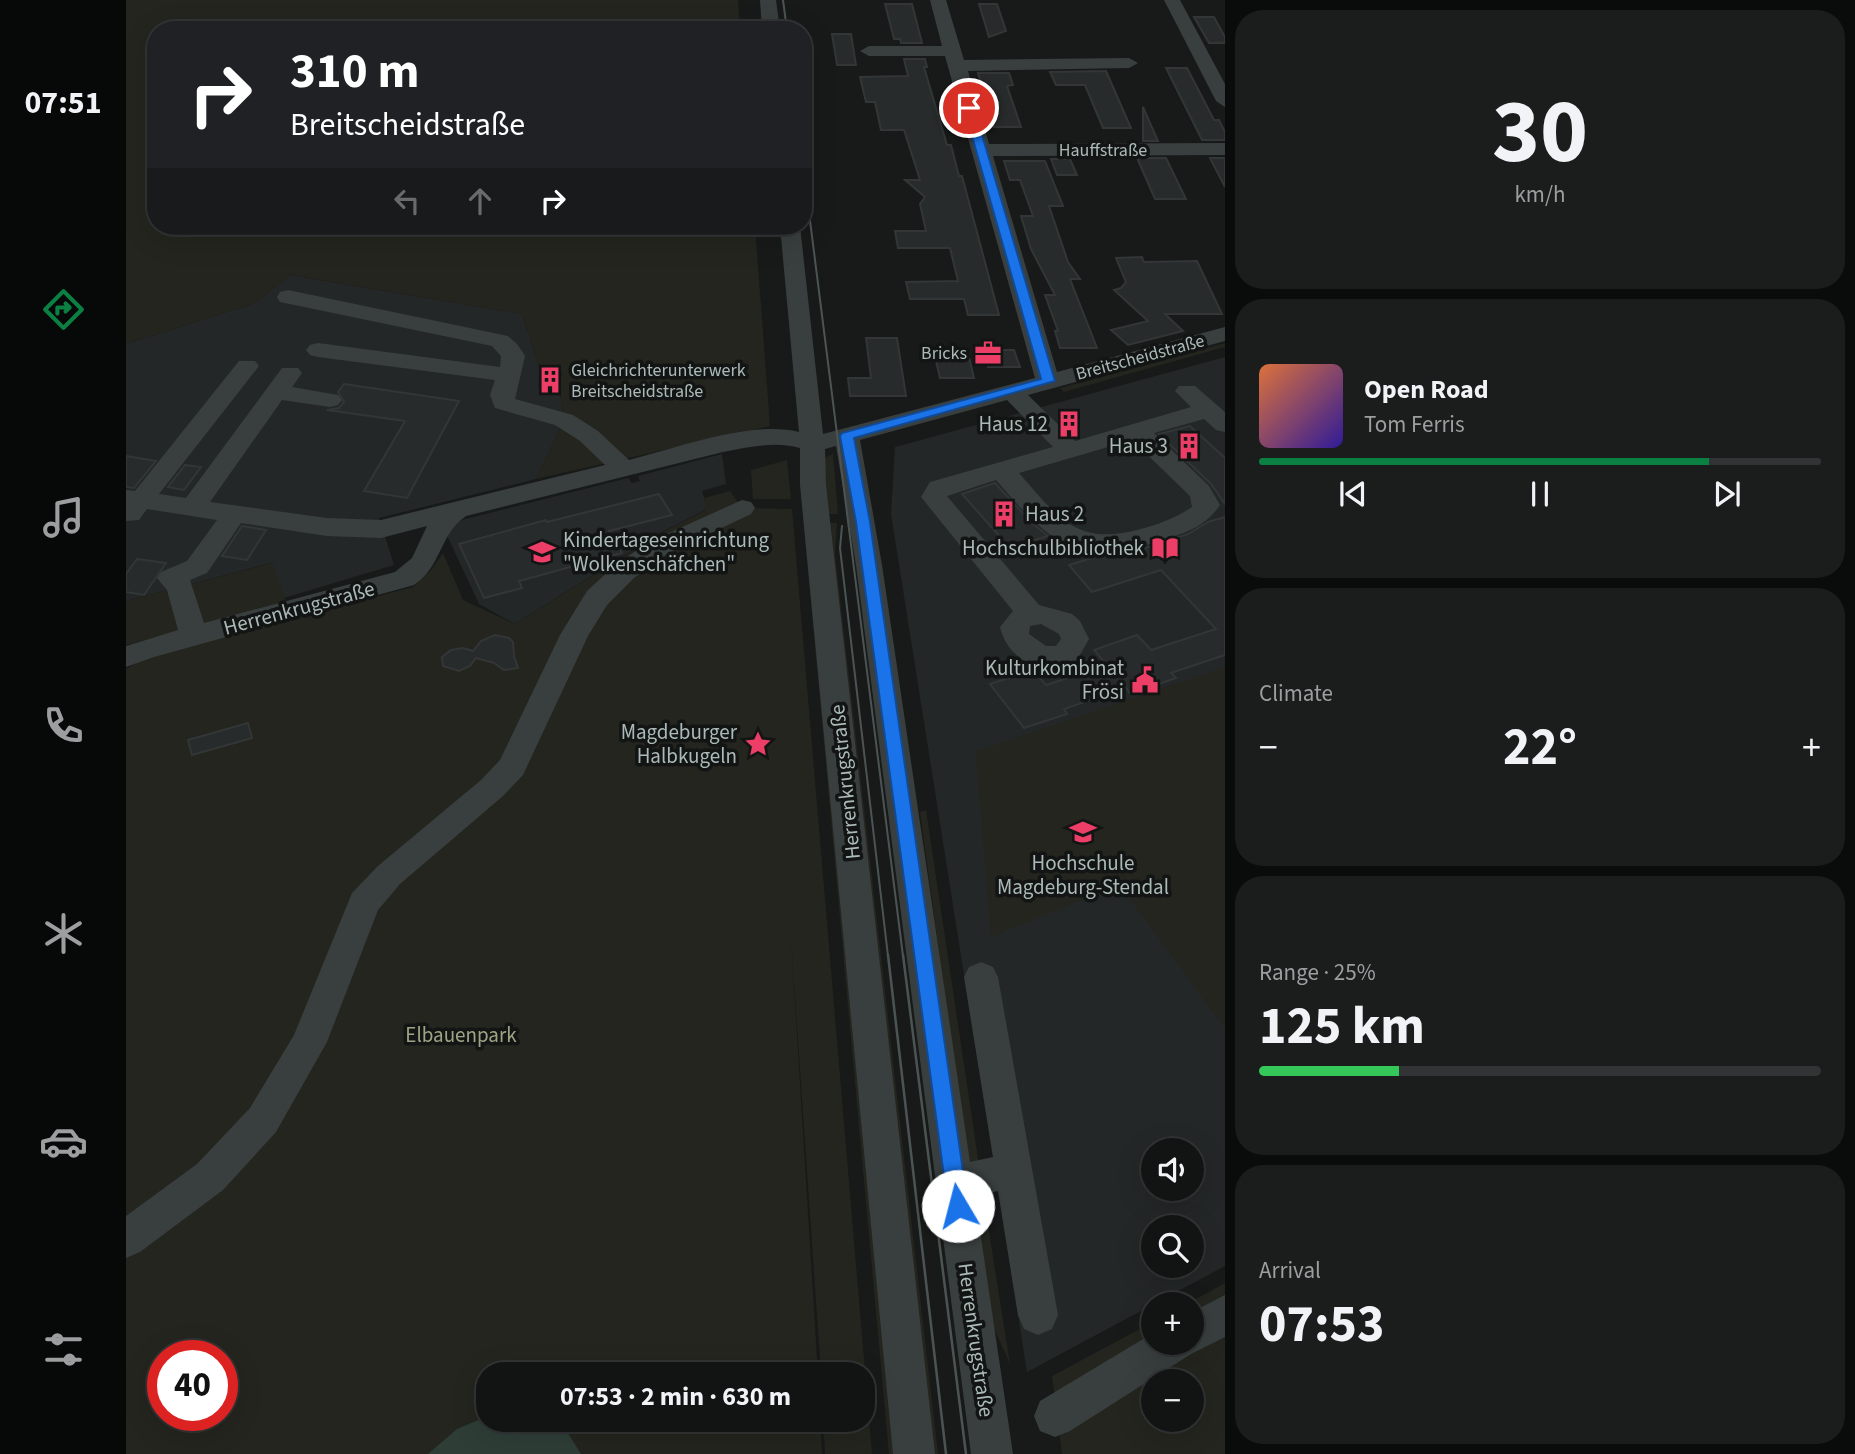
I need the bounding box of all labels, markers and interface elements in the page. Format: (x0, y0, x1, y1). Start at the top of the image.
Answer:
text: 310 m (290, 37, 419, 107)
icon: right (175, 49, 266, 140)
text: 30 (1492, 68, 1588, 197)
pin (939, 78, 999, 138)
text: 07:51 (24, 80, 102, 126)
icon: arrive (950, 89, 988, 127)
text: Breitscheidstraße (290, 102, 525, 148)
street label: Hauffstraße (1059, 138, 1147, 163)
text: km/h (1514, 178, 1566, 211)
icon: left (388, 182, 426, 220)
icon: ahead (461, 182, 499, 220)
icon: right (534, 182, 572, 220)
icon: directions (39, 285, 88, 334)
street label: Breitscheidstraße (1073, 328, 1207, 387)
office icon: Bricks (973, 338, 1003, 368)
place label: Bricks (921, 341, 967, 366)
place label: Gleichrichterunterwerk Breitscheidstraße (571, 358, 746, 404)
building icon: Gleichrichterunterwerk Breitscheidstraße (535, 365, 565, 395)
text: Open Road (1364, 371, 1489, 408)
text: Tom Ferris (1364, 408, 1465, 441)
place label: Haus 12 (978, 409, 1048, 439)
building icon: Haus 12 (1054, 409, 1084, 439)
place label: Haus 3 (1109, 431, 1168, 461)
building icon: Haus 3 (1174, 431, 1204, 461)
icon: previous (1334, 475, 1372, 513)
icon: pause (1521, 475, 1559, 513)
icon: next (1708, 475, 1746, 513)
icon: music (39, 493, 88, 542)
building icon: Haus 2 (989, 499, 1019, 529)
place label: Haus 2 (1025, 499, 1084, 529)
place label: Kindertageseinrichtung "Wolkenschäfchen" (563, 525, 769, 579)
place label: Hochschulbibliothek (962, 533, 1145, 563)
library icon: Hochschulbibliothek (1150, 533, 1180, 563)
school or university icon: Kindertageseinrichtung "Wolkenschäfchen" (527, 537, 557, 567)
street label: Herrenkrugstraße (220, 573, 378, 643)
place label: Kulturkombinat Frösi (985, 653, 1124, 707)
public building icon: Kulturkombinat Frösi (1130, 665, 1160, 695)
text: Climate (1259, 677, 1333, 710)
icon: phone (39, 701, 88, 750)
street label: Herrenkrugstraße (822, 703, 868, 861)
text: 22° (1503, 711, 1577, 785)
place label: Magdeburger Halbkugeln (621, 717, 738, 771)
text: − (1259, 721, 1278, 775)
text: + (1802, 721, 1821, 775)
place icon: Magdeburger Halbkugeln (743, 729, 773, 759)
school or university icon: Hochschule Magdeburg-Stendal (1068, 817, 1098, 847)
place label: Hochschule Magdeburg-Stendal (997, 848, 1169, 902)
icon: climate (39, 909, 88, 958)
text: Range · 25% (1259, 956, 1376, 989)
text: 125 km (1259, 990, 1425, 1064)
park label: Elbauenpark (405, 1020, 517, 1050)
icon: car (39, 1117, 88, 1166)
map controls (1141, 1138, 1204, 1432)
button: sound (1141, 1138, 1204, 1201)
position arrow (921, 1169, 995, 1243)
button: search (1141, 1215, 1204, 1278)
text: Arrival (1259, 1254, 1321, 1287)
street label: Herrenkrugstraße (950, 1261, 1002, 1419)
text: 07:53 (1259, 1288, 1384, 1362)
button: + (1141, 1292, 1204, 1355)
icon: filters (39, 1325, 88, 1374)
speed limit sign: 40 (147, 1340, 238, 1431)
button: − (1141, 1369, 1204, 1432)
text: 07:53 · 2 min · 630 m (560, 1378, 791, 1415)

